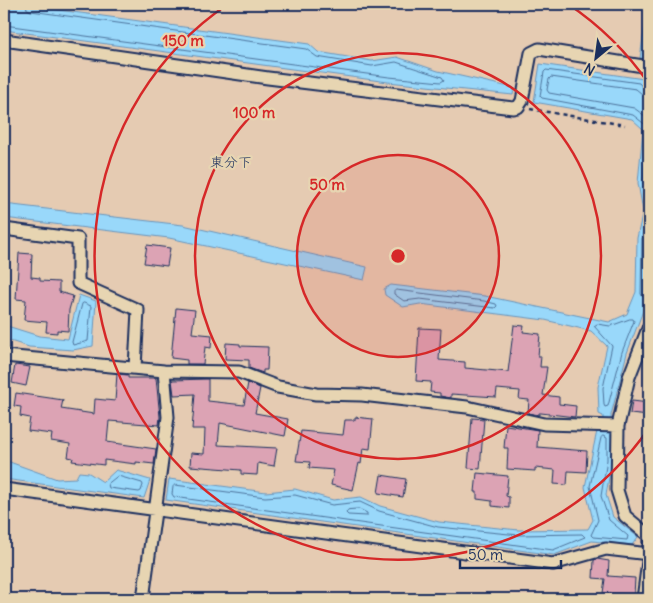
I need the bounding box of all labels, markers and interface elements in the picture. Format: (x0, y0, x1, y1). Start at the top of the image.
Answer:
text: 150 m (162, 31, 204, 50)
north arrow (570, 32, 620, 82)
text: N (581, 59, 598, 80)
text: 100 m (233, 103, 275, 122)
district label: 東分下 (210, 153, 252, 171)
text: 50 m (309, 175, 345, 194)
centre of rings (389, 247, 407, 265)
scale bar (460, 538, 562, 570)
text: 50 m (468, 545, 503, 564)

